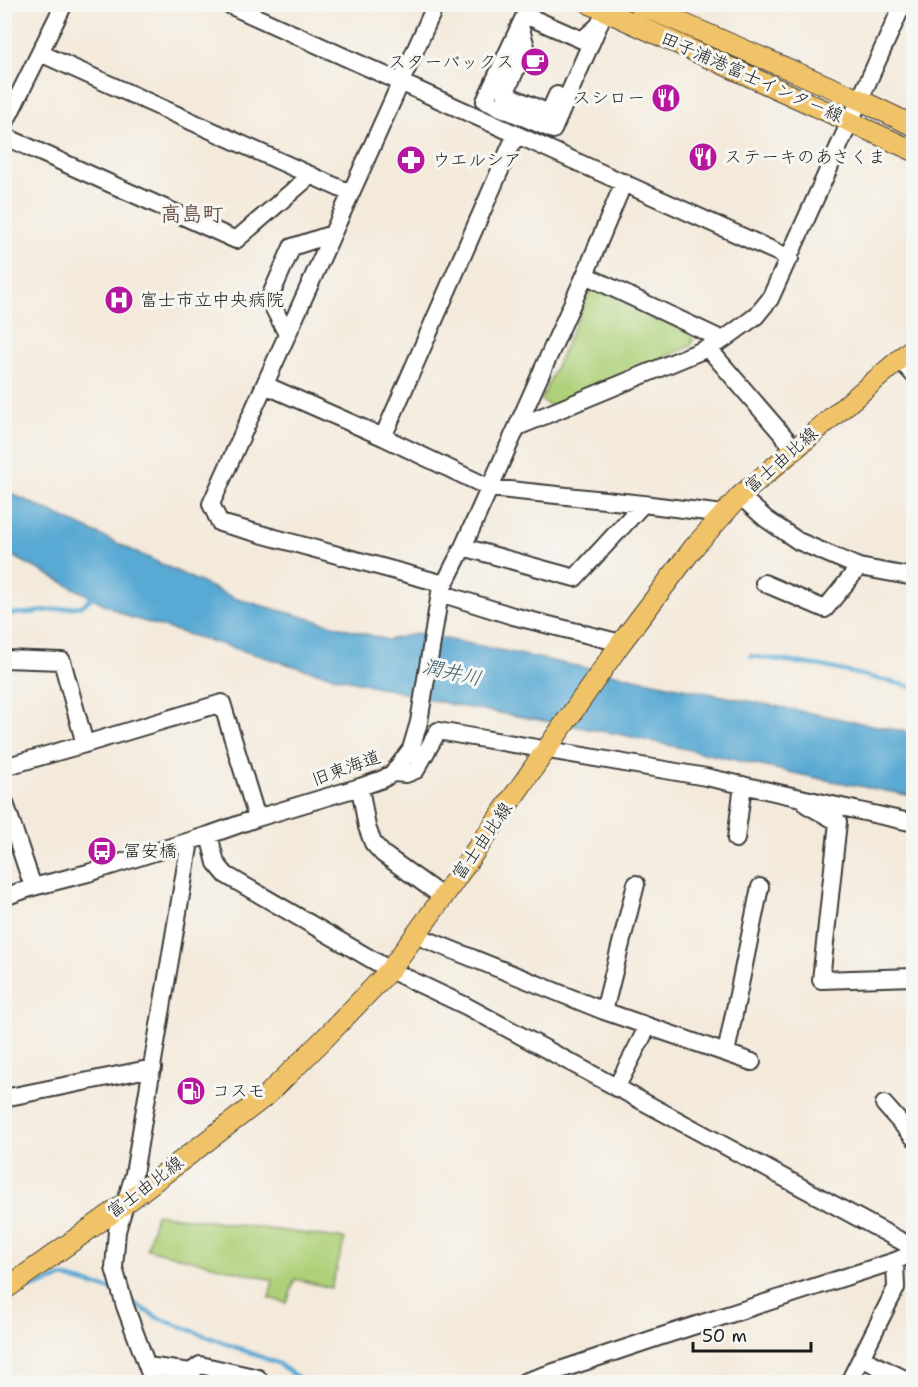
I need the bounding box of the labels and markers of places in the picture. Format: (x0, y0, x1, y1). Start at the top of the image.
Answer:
cafe icon: スターバックス (519, 46, 551, 78)
place label: スターバックス (388, 50, 514, 74)
restaurant icon: スシロー (650, 82, 682, 114)
place label: スシロー (573, 86, 645, 110)
restaurant icon: ステーキのあさくま (687, 141, 719, 173)
pharmacy icon: ウエルシア (395, 144, 427, 176)
place label: ステーキのあさくま (724, 145, 886, 169)
place label: ウエルシア (432, 148, 522, 172)
hospital icon: 富士市立中央病院 (103, 284, 135, 316)
place label: 富士市立中央病院 (140, 288, 284, 312)
bus stop icon: 冨安橋 (86, 835, 118, 867)
place label: 冨安橋 (123, 839, 177, 863)
fuel station icon: コスモ (175, 1075, 207, 1107)
place label: コスモ (212, 1079, 265, 1103)

